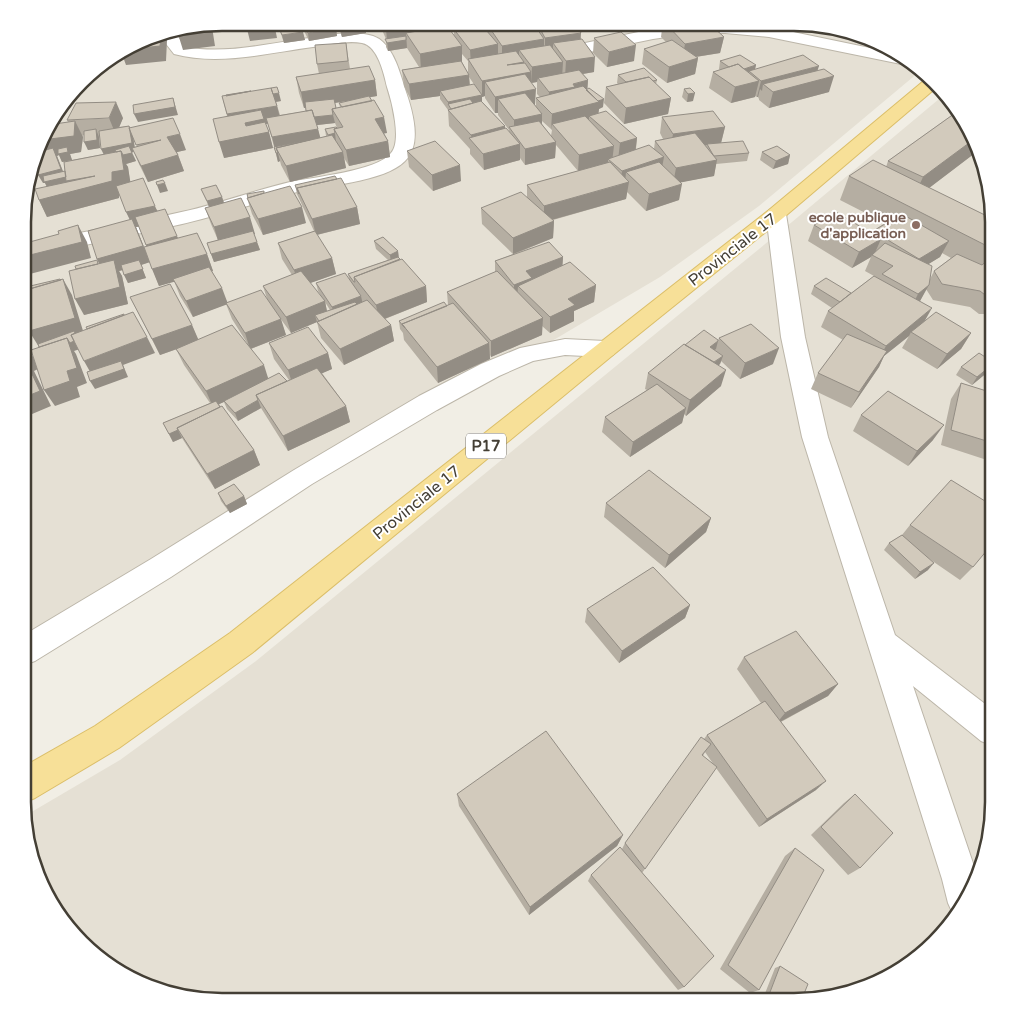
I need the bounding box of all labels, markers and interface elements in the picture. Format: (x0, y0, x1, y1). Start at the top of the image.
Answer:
street label: Provinciale 17 (684, 209, 781, 291)
place label: ecole publique d'application (809, 209, 906, 242)
marker: ecole publique d'application (910, 219, 922, 231)
road number: P17 (466, 434, 506, 458)
street label: Provinciale 17 (369, 461, 465, 544)

